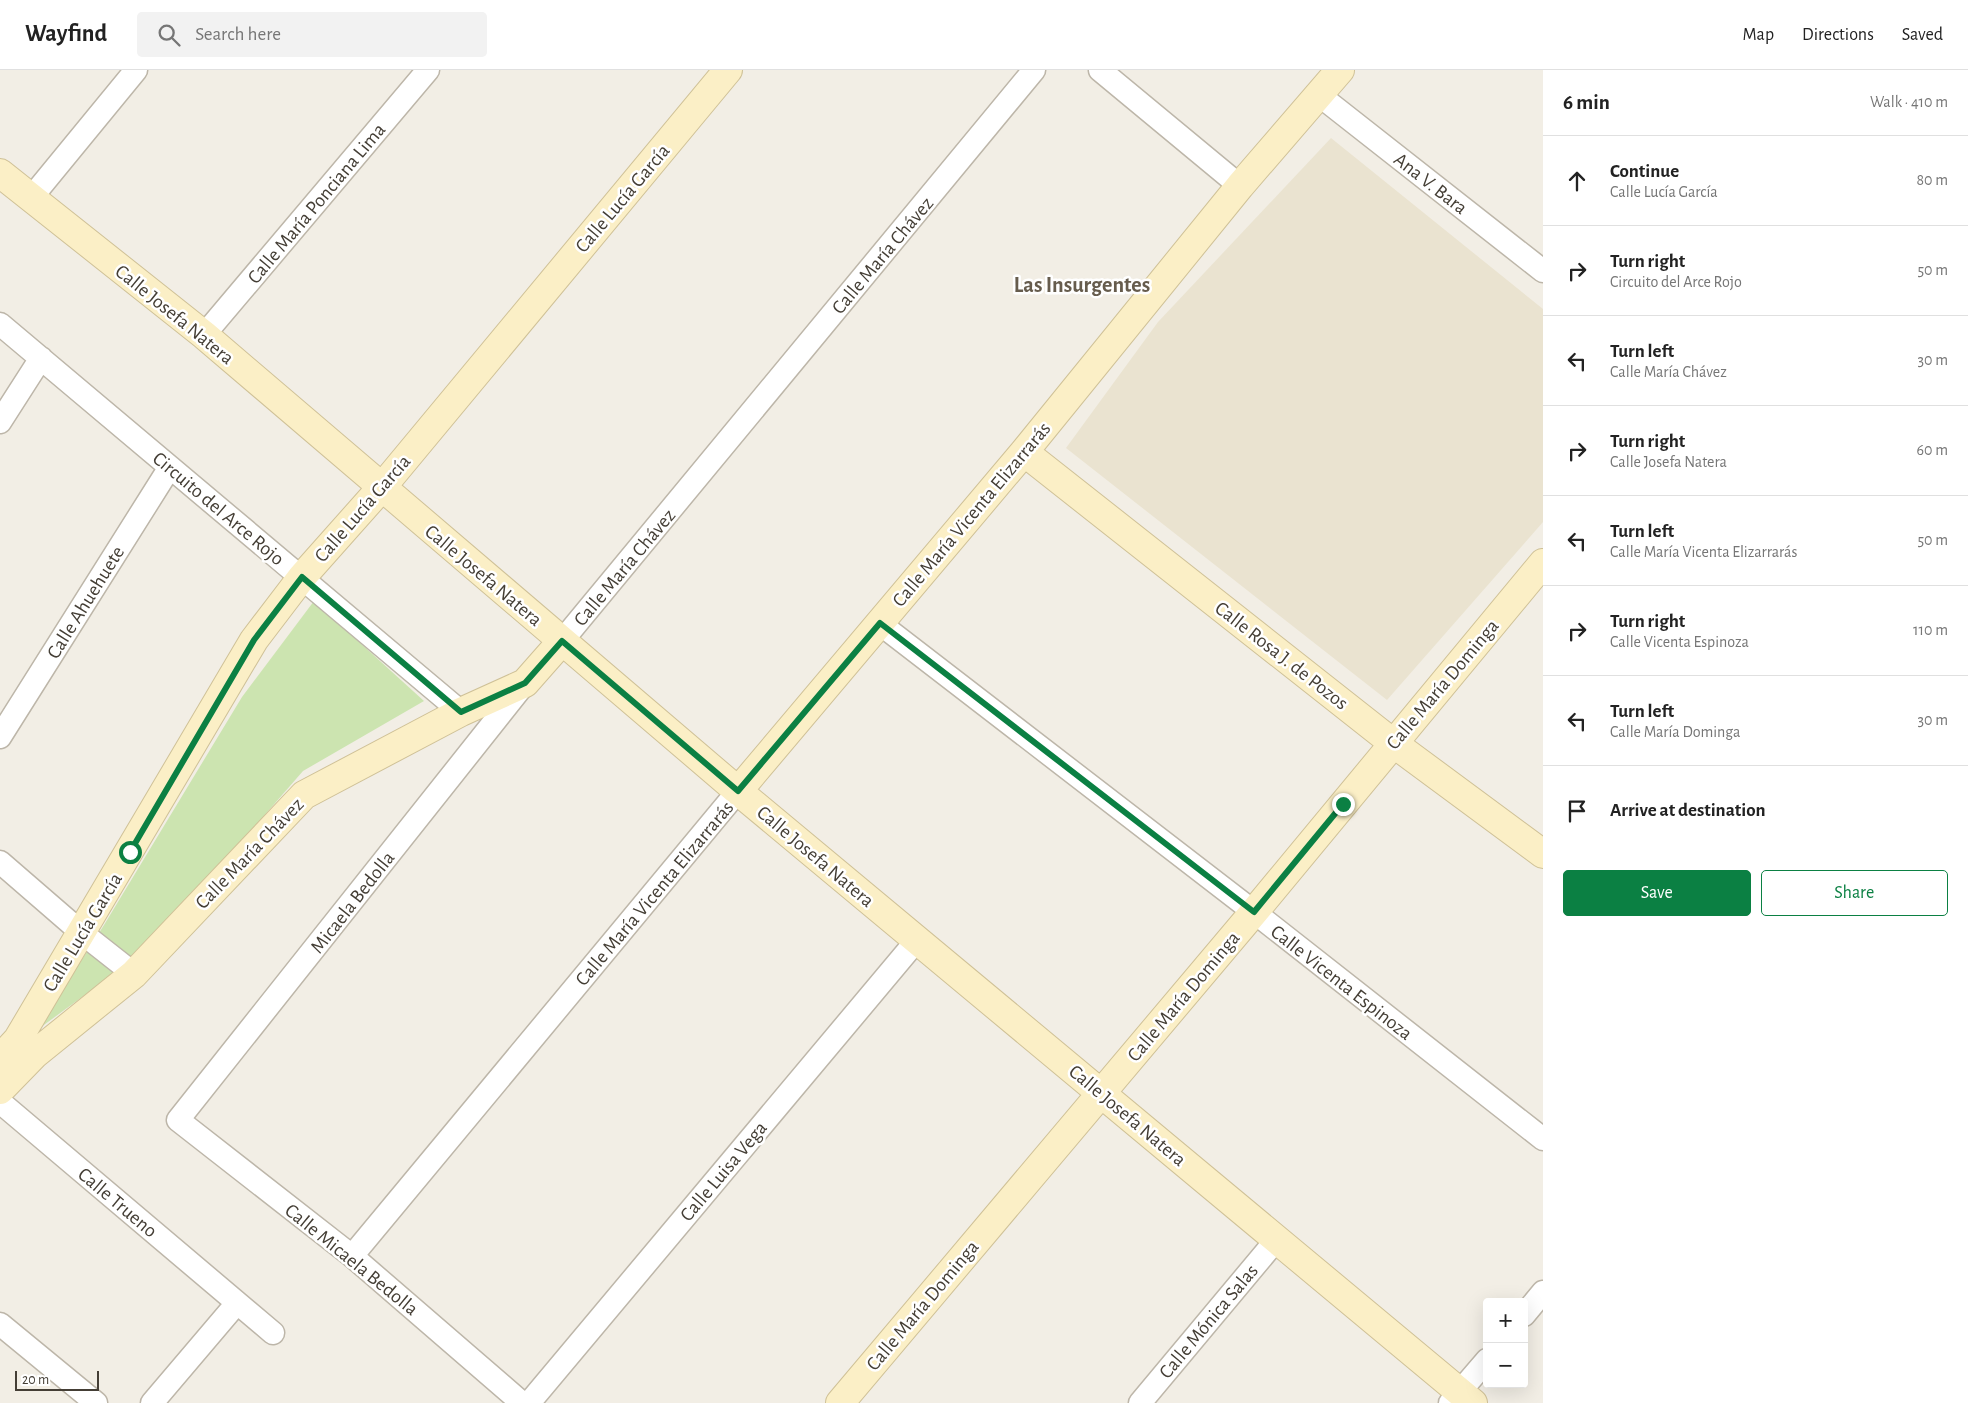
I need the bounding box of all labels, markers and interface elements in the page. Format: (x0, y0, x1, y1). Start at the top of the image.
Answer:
search box (137, 12, 487, 57)
icon: search (155, 21, 183, 49)
text: Wayfind (25, 22, 107, 46)
text: Search here (195, 25, 281, 44)
text: Map (1743, 26, 1774, 44)
text: Directions (1802, 26, 1874, 44)
text: Saved (1902, 26, 1943, 44)
text: 6 min (1563, 92, 1610, 113)
text: Walk · 410 m (1870, 94, 1948, 110)
street label: Calle María Ponciana Lima (244, 120, 390, 288)
street label: Calle Lucía García (572, 141, 674, 257)
street label: Ana V. Bara (1390, 149, 1471, 218)
text: Continue (1610, 162, 1679, 181)
icon: ahead (1563, 167, 1591, 195)
text: 80 m (1917, 172, 1948, 188)
text: Calle Lucía García (1610, 184, 1718, 200)
street label: Calle María Chávez (828, 193, 937, 318)
text: Turn right (1610, 252, 1685, 271)
icon: right (1563, 257, 1591, 285)
street label: Calle Josefa Natera (111, 261, 237, 368)
text: 50 m (1917, 262, 1948, 278)
district label: Las Insurgentes (1014, 274, 1150, 296)
text: Circuito del Arce Rojo (1610, 274, 1742, 290)
text: Turn left (1610, 342, 1674, 361)
icon: left (1563, 347, 1591, 375)
text: 30 m (1918, 352, 1948, 368)
text: Calle María Chávez (1610, 364, 1727, 380)
street label: Calle María Vicenta Elizarrarás (889, 419, 1055, 611)
text: Turn right (1610, 432, 1685, 451)
icon: right (1563, 437, 1591, 465)
text: 60 m (1917, 442, 1948, 458)
street label: Circuito del Arce Rojo (149, 448, 288, 569)
street label: Calle Lucía García (311, 451, 414, 566)
text: Calle Josefa Natera (1610, 454, 1727, 470)
street label: Calle María Chávez (570, 505, 679, 630)
street label: Calle Josefa Natera (421, 521, 546, 630)
text: Turn left (1610, 522, 1674, 541)
icon: left (1563, 527, 1591, 555)
text: 50 m (1917, 532, 1948, 548)
street label: Calle Ahuehuete (43, 543, 128, 662)
text: Calle María Vicenta Elizarrarás (1610, 544, 1797, 560)
street label: Calle Rosa J. de Pozos (1211, 598, 1352, 714)
text: Turn right (1610, 612, 1685, 631)
street label: Calle María Dominga (1383, 616, 1503, 753)
icon: right (1563, 617, 1591, 645)
text: 110 m (1913, 622, 1948, 638)
text: Calle Vicenta Espinoza (1610, 634, 1749, 650)
text: Turn left (1610, 702, 1674, 721)
icon: left (1563, 707, 1591, 735)
text: 30 m (1918, 712, 1948, 728)
text: Calle María Dominga (1610, 724, 1740, 740)
route end (1332, 793, 1355, 816)
street label: Calle María Chávez (192, 794, 308, 913)
icon: arrive (1563, 797, 1591, 825)
street label: Calle María Vicenta Elizarrarás (572, 798, 738, 990)
text: Arrive at destination (1610, 801, 1766, 820)
street label: Calle Josefa Natera (753, 802, 878, 911)
route start (119, 841, 142, 864)
street label: Micaela Bedolla (307, 848, 399, 957)
street label: Calle Lucía García (40, 870, 126, 995)
button: Save (1563, 870, 1751, 916)
button: Share (1761, 870, 1948, 916)
street label: Calle Vicenta Espinoza (1267, 921, 1416, 1044)
street label: Calle María Dominga (1124, 928, 1244, 1065)
street label: Calle Josefa Natera (1065, 1061, 1190, 1170)
street label: Calle Luisa Vega (676, 1118, 771, 1225)
street label: Calle Trueno (74, 1164, 161, 1241)
street label: Calle Micaela Bedolla (281, 1200, 422, 1320)
street label: Calle María Dominga (863, 1237, 983, 1374)
street label: Calle Mónica Salas (1155, 1261, 1262, 1383)
map controls (1483, 1298, 1528, 1388)
button: + (1483, 1298, 1528, 1343)
button: − (1483, 1343, 1528, 1388)
scale bar (15, 1368, 99, 1391)
text: 20 m (22, 1373, 49, 1387)

